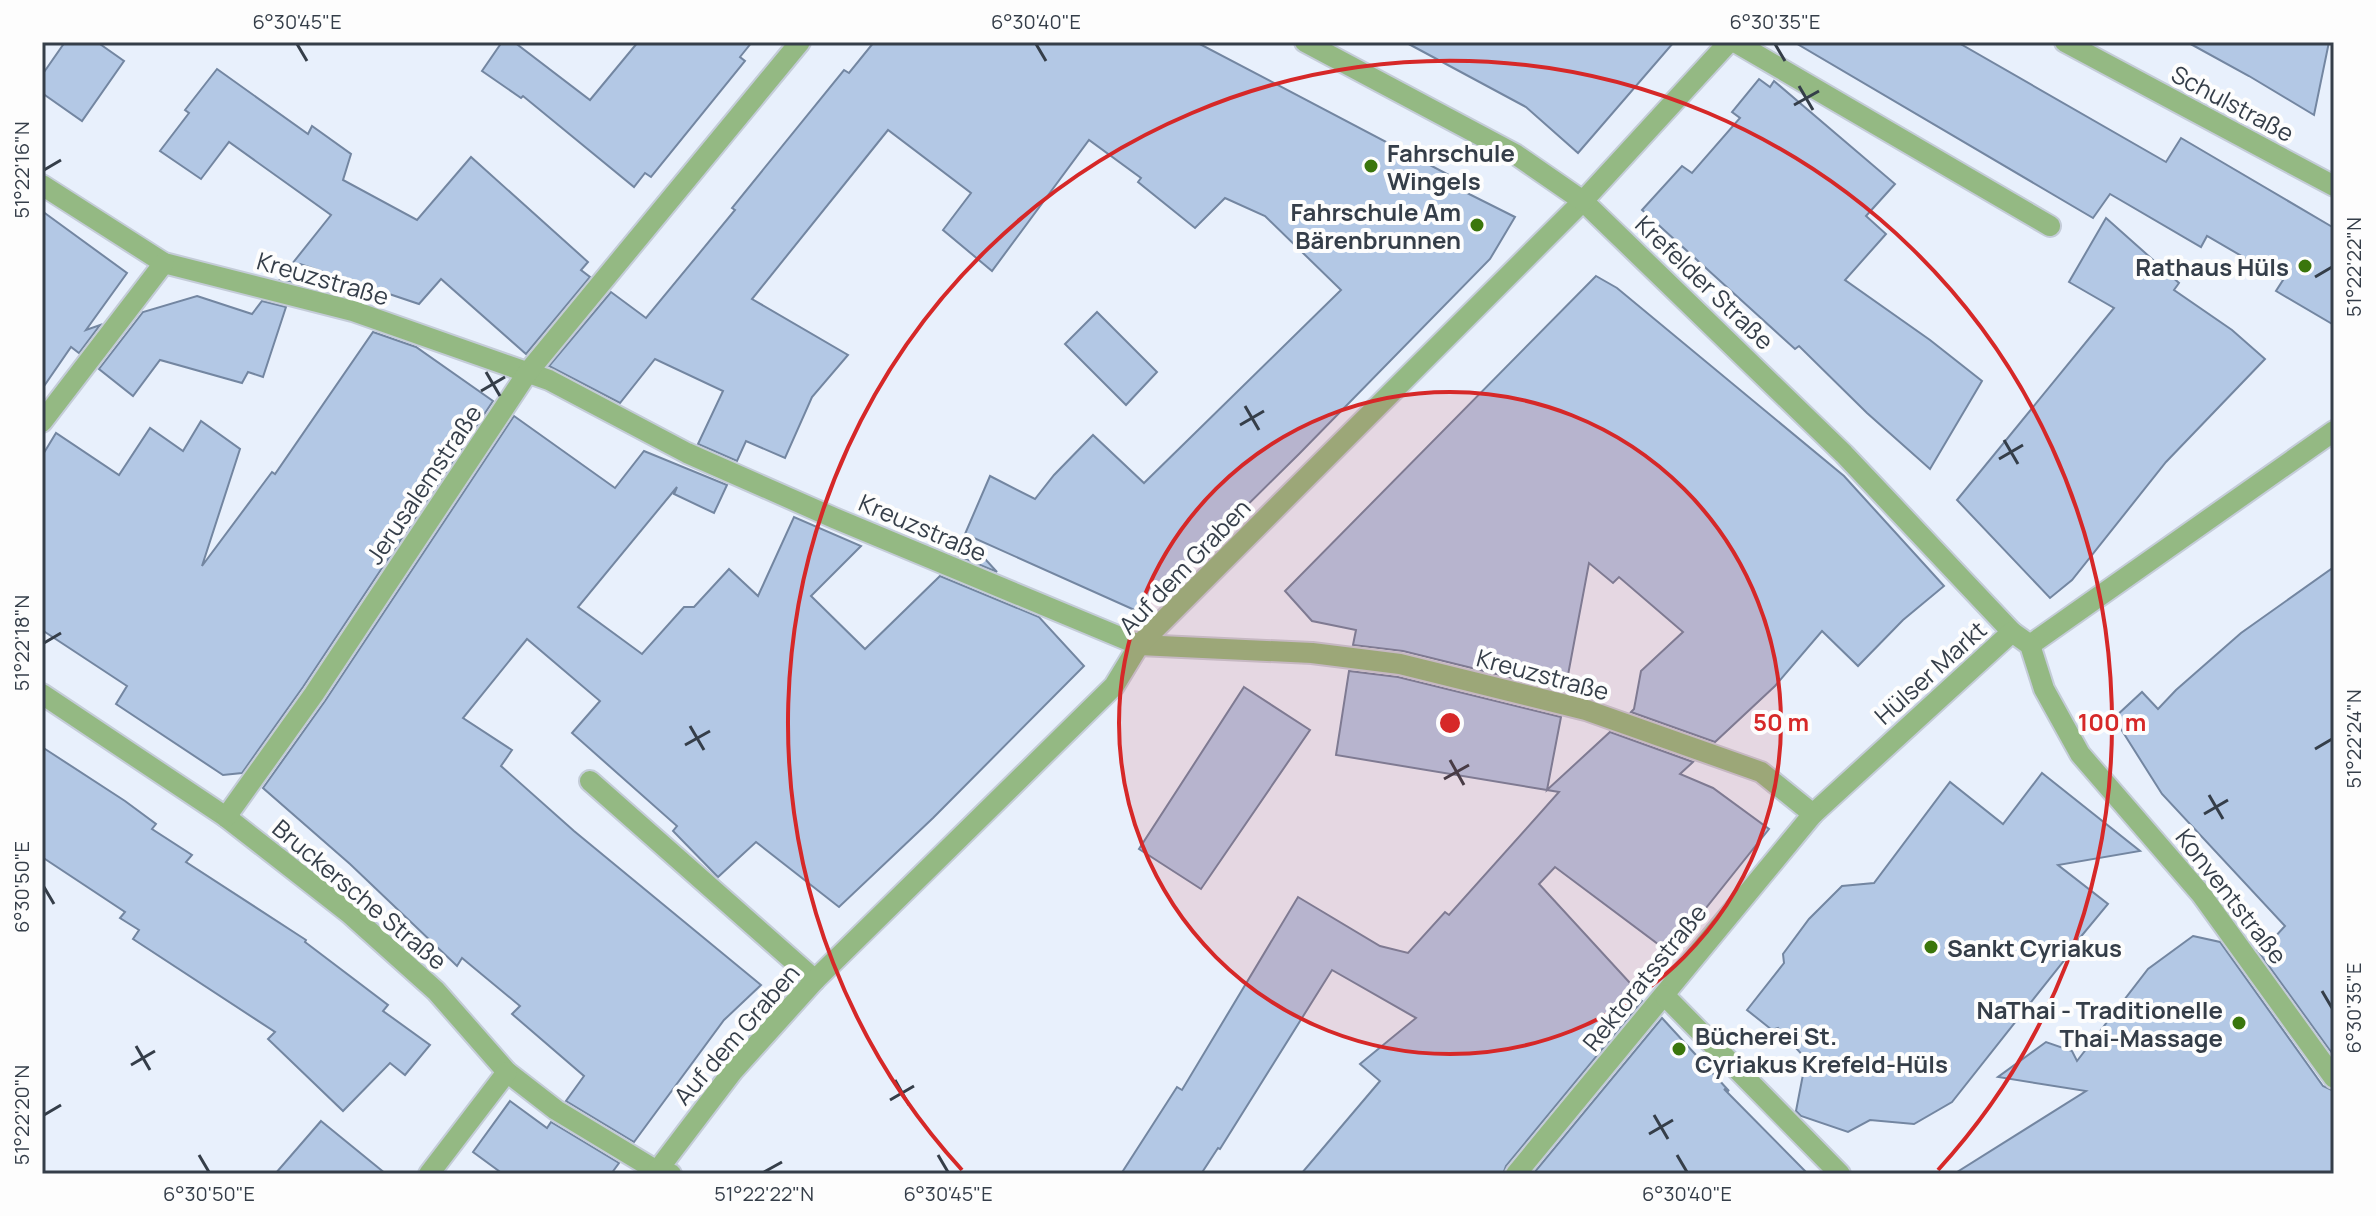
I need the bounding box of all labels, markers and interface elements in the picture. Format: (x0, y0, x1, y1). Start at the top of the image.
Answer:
text: 6°30'45"E (252, 8, 342, 35)
text: 6°30'40"E (991, 8, 1081, 35)
text: 6°30'35"E (1730, 8, 1820, 35)
street label: Schulstraße (2166, 57, 2300, 149)
text: 51°22'16"N (8, 121, 35, 219)
place label: Fahrschule Wingels (1387, 136, 1515, 197)
marker: Fahrschule Wingels (1362, 157, 1380, 175)
place label: Fahrschule Am Bärenbrunnen (1291, 195, 1461, 256)
street label: Krefelder Straße (1629, 207, 1781, 357)
marker: Fahrschule Am Bärenbrunnen (1468, 216, 1486, 234)
text: 51°22'22"N (2340, 217, 2367, 317)
street label: Kreuzstraße (253, 243, 393, 313)
place label: Rathaus Hüls (2135, 250, 2289, 283)
marker: Rathaus Hüls (2296, 257, 2314, 275)
street label: Jerusalemstraße (357, 398, 489, 570)
street label: Kreuzstraße (854, 485, 992, 569)
street label: Auf dem Graben (1111, 491, 1257, 641)
text: 51°22'18"N (8, 595, 35, 691)
street label: Hülser Markt (1867, 613, 1993, 731)
street label: Kreuzstraße (1473, 640, 1613, 708)
text: 51°22'24"N (2340, 689, 2367, 789)
text: 50 m (1753, 705, 1809, 738)
text: 100 m (2078, 705, 2146, 738)
centre of rings (1436, 709, 1464, 737)
street label: Bruckersche Straße (266, 811, 454, 977)
street label: Konventstraße (2169, 822, 2295, 970)
text: 6°30'50"E (8, 841, 35, 933)
street label: Rektoratsstraße (1574, 897, 1714, 1057)
place label: Sankt Cyriakus (1947, 931, 2122, 964)
marker: Sankt Cyriakus (1922, 938, 1940, 956)
street label: Auf dem Graben (666, 957, 806, 1111)
text: 6°30'35"E (2340, 963, 2367, 1053)
place label: NaThai - Traditionelle Thai-Massage (1976, 993, 2223, 1054)
marker: NaThai - Traditionelle Thai-Massage (2230, 1014, 2248, 1032)
place label: Bücherei St. Cyriakus Krefeld-Hüls (1695, 1019, 1948, 1080)
marker: Bücherei St. Cyriakus Krefeld-Hüls (1670, 1040, 1688, 1058)
text: 51°22'20"N (8, 1065, 35, 1165)
text: 6°30'50"E (163, 1180, 255, 1207)
text: 51°22'22"N (714, 1180, 814, 1207)
text: 6°30'45"E (903, 1180, 993, 1207)
text: 6°30'40"E (1642, 1180, 1732, 1207)

